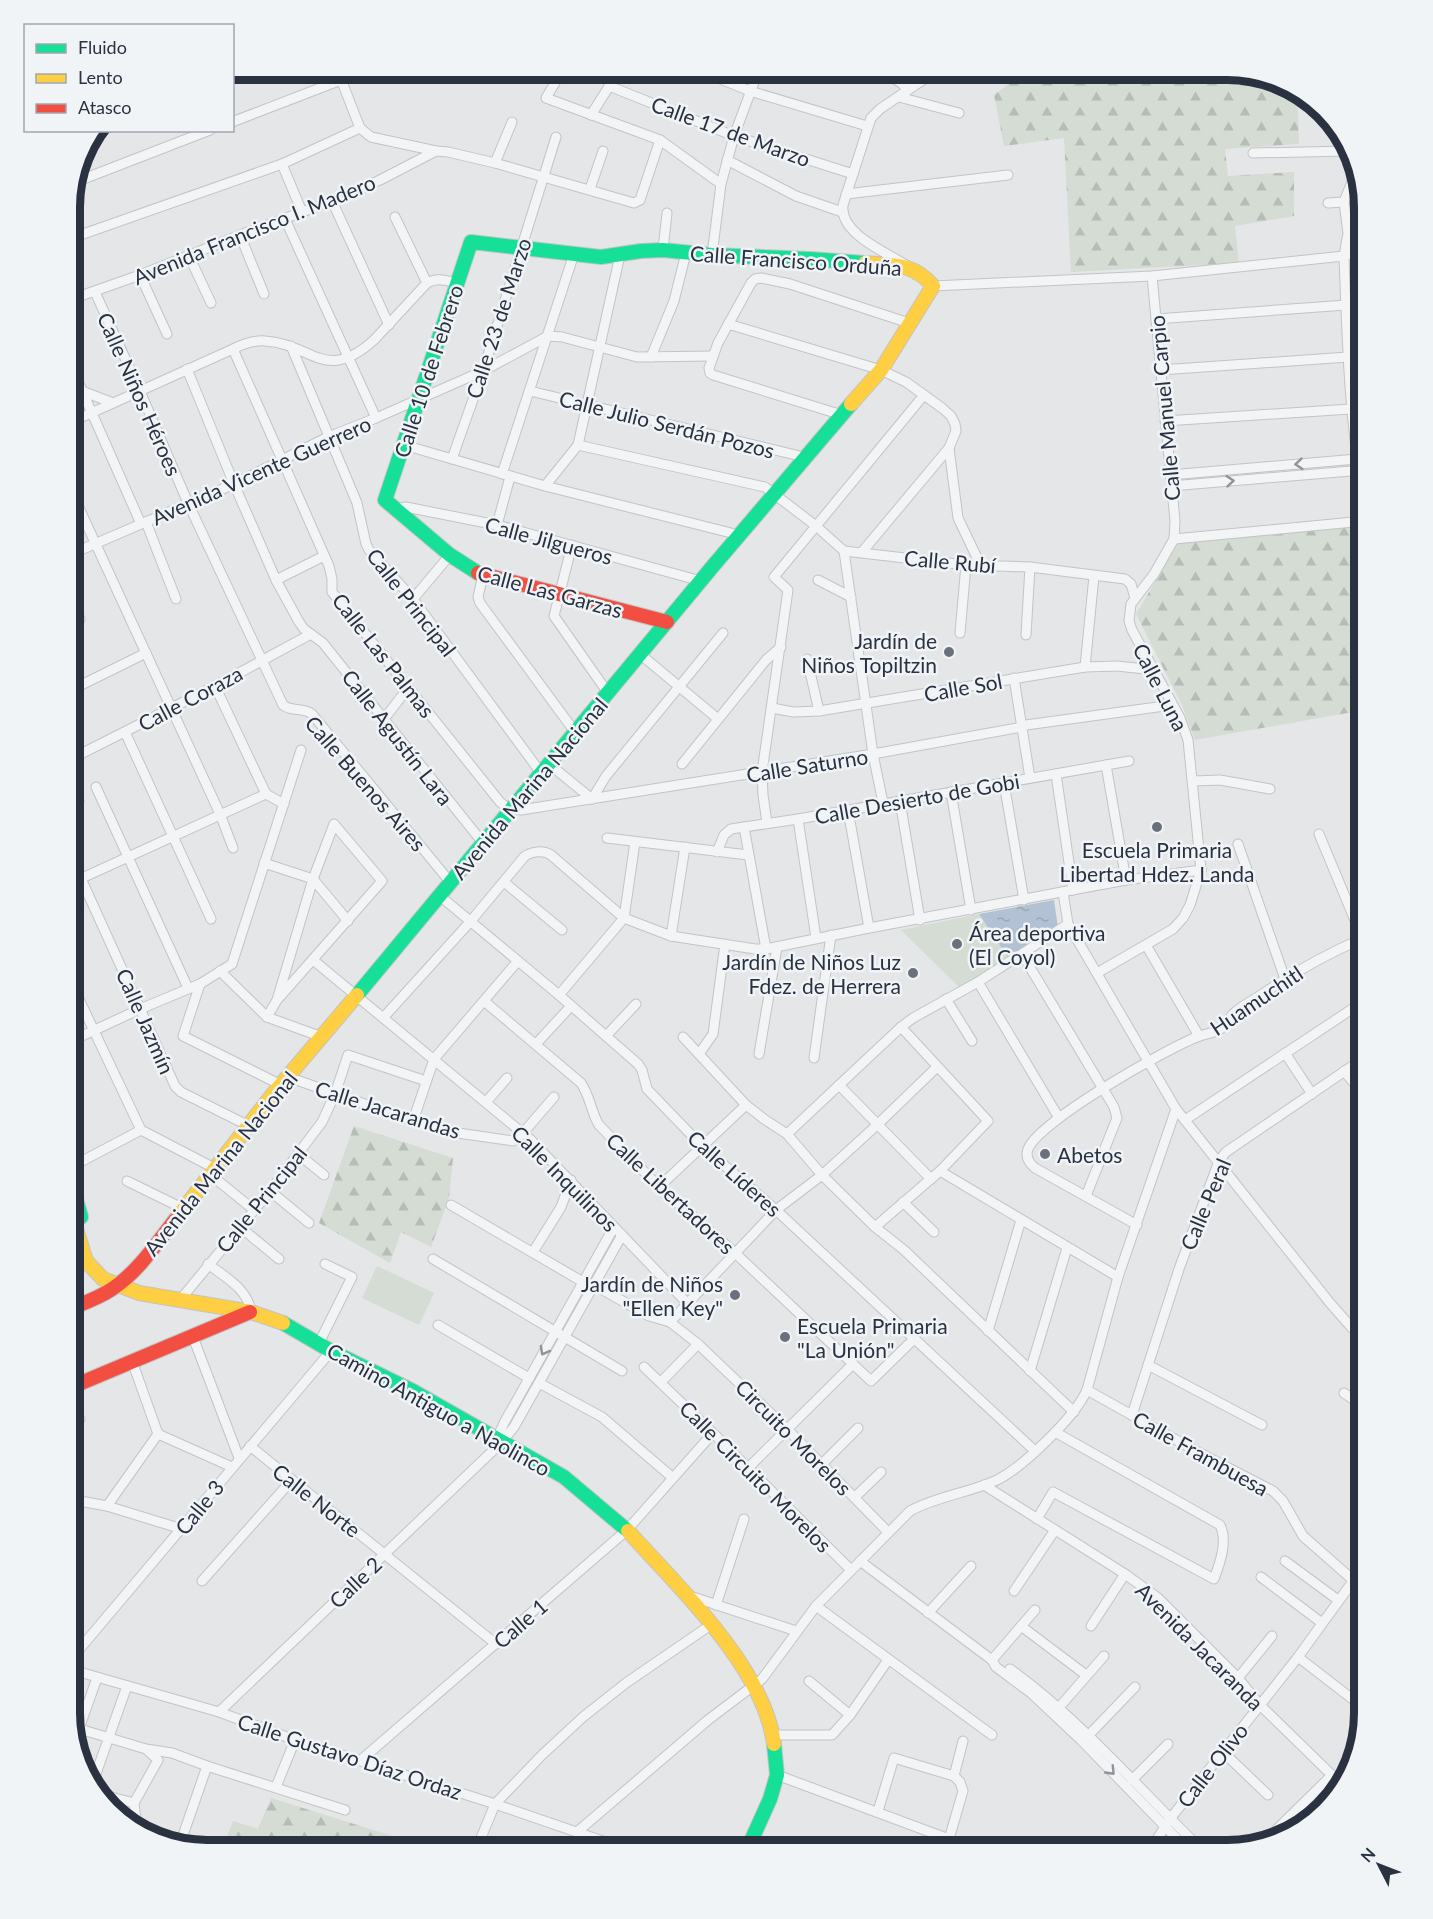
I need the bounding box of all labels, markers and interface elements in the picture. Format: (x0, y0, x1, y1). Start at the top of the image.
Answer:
legend (24, 24, 234, 132)
text: Fluido (78, 36, 127, 58)
text: Lento (78, 66, 123, 88)
street label: Calle 17 de Marzo (648, 91, 814, 171)
text: Atasco (78, 96, 131, 118)
street label: Avenida Francisco I. Madero (129, 169, 379, 289)
street label: Calle 23 de Marzo (460, 235, 536, 401)
street label: Calle Francisco Orduña (689, 240, 903, 280)
street label: Calle 10 de Febrero (388, 281, 468, 460)
street label: Calle Niños Héroes (93, 309, 187, 479)
street label: Calle Manuel Carpio (1143, 314, 1185, 502)
street label: Calle Julio Serdán Pozos (557, 385, 777, 463)
street label: Avenida Vicente Guerrero (148, 410, 375, 530)
one-way arrow (1294, 457, 1304, 470)
one-way arrow (1225, 475, 1234, 488)
street label: Calle Jilgueros (483, 511, 615, 569)
street label: Calle Principal (362, 543, 462, 661)
street label: Calle Rubí (903, 545, 998, 578)
street label: Calle Las Garzas (475, 560, 625, 622)
street label: Calle Las Palmas (328, 588, 440, 722)
place label: Jardín de Niños Topiltzin (801, 628, 937, 677)
street label: Calle Luna (1128, 639, 1194, 735)
marker: Jardín de Niños Topiltzin (942, 645, 956, 659)
street label: Calle Coraza (134, 660, 246, 736)
street label: Calle Agustín Lara (337, 664, 459, 810)
street label: Calle Sol (922, 668, 1004, 706)
street label: Avenida Marina Nacional (446, 692, 612, 884)
street label: Calle Buenos Aires (300, 710, 432, 856)
street label: Calle Saturno (744, 743, 870, 787)
street label: Calle Desierto de Gobi (813, 768, 1021, 828)
marker: Escuela Primaria Libertad Hdez. Landa (1150, 820, 1164, 834)
place label: Escuela Primaria Libertad Hdez. Landa (1060, 837, 1254, 886)
place label: Área deportiva (El Coyol) (969, 920, 1105, 969)
marker: Área deportiva (El Coyol) (950, 937, 964, 951)
place label: Jardín de Niños Luz Fdez. de Herrera (722, 949, 901, 998)
street label: Huamuchitl (1205, 960, 1307, 1040)
street label: Calle Jazmín (112, 964, 180, 1078)
marker: Jardín de Niños Luz Fdez. de Herrera (906, 966, 920, 980)
street label: Avenida Marina Nacional (138, 1066, 302, 1260)
street label: Calle Jacarandas (312, 1075, 464, 1143)
street label: Calle Inquilinos (507, 1120, 623, 1236)
street label: Calle Líderes (683, 1125, 787, 1221)
street label: Calle Libertadores (602, 1127, 740, 1259)
street label: Calle Principal (210, 1141, 312, 1257)
place label: Abetos (1057, 1142, 1122, 1167)
marker: Abetos (1038, 1147, 1052, 1161)
street label: Calle Peral (1175, 1155, 1235, 1253)
place label: Jardín de Niños "Ellen Key" (581, 1271, 723, 1320)
marker: Jardín de Niños "Ellen Key" (728, 1288, 742, 1302)
place label: Escuela Primaria "La Unión" (797, 1313, 948, 1362)
marker: Escuela Primaria "La Unión" (778, 1330, 792, 1344)
street label: Camino Antiguo a Naolinco (323, 1337, 555, 1481)
one-way arrow (540, 1345, 551, 1355)
street label: Circuito Morelos (731, 1374, 857, 1500)
street label: Calle Circuito Morelos (675, 1395, 837, 1557)
street label: Calle Frambuesa (1129, 1405, 1273, 1501)
street label: Calle Norte (268, 1458, 366, 1542)
street label: Calle 3 (169, 1475, 229, 1539)
street label: Calle 2 (324, 1551, 386, 1613)
street label: Avenida Jacaranda (1131, 1577, 1269, 1715)
street label: Calle 1 (488, 1593, 552, 1653)
street label: Calle Gustavo Díaz Ordaz (235, 1708, 465, 1804)
street label: Calle Olivo (1171, 1718, 1253, 1812)
one-way arrow (1104, 1764, 1115, 1775)
north arrow (1349, 1835, 1409, 1895)
text: N (1356, 1844, 1379, 1866)

